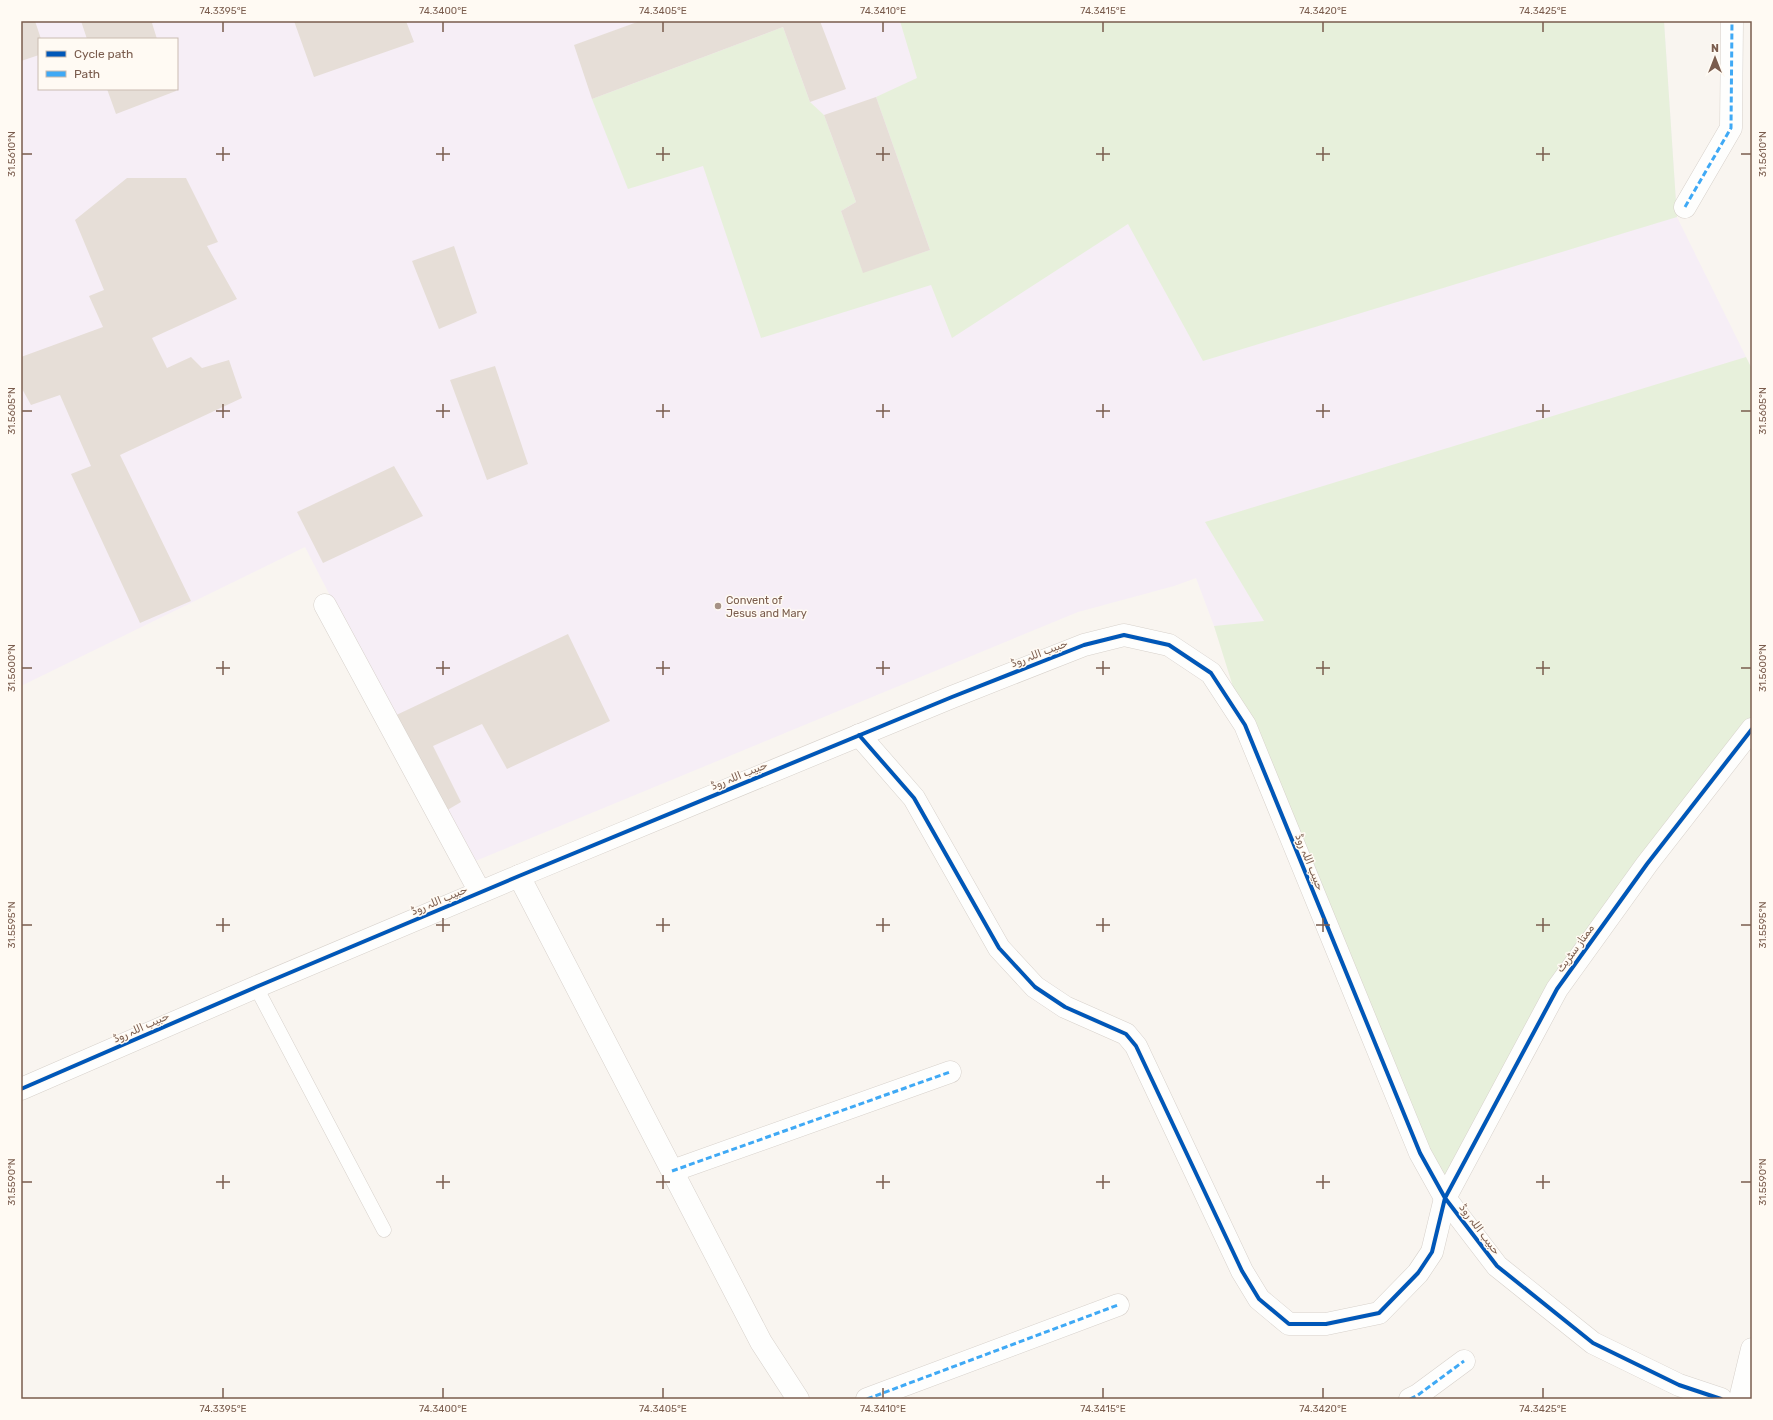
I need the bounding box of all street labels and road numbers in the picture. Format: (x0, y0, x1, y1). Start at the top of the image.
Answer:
street label: حبیب اللہ روڈ (1009, 637, 1070, 671)
street label: حبیب اللہ روڈ (709, 758, 770, 794)
street label: حبیب اللہ روڈ (1291, 832, 1327, 893)
street label: حبیب اللہ روڈ (409, 883, 470, 919)
street label: ممتاز سٹریٹ (1554, 922, 1597, 975)
street label: حبیب اللہ روڈ (111, 1009, 172, 1046)
street label: حبیب اللہ روڈ (1456, 1201, 1503, 1258)

